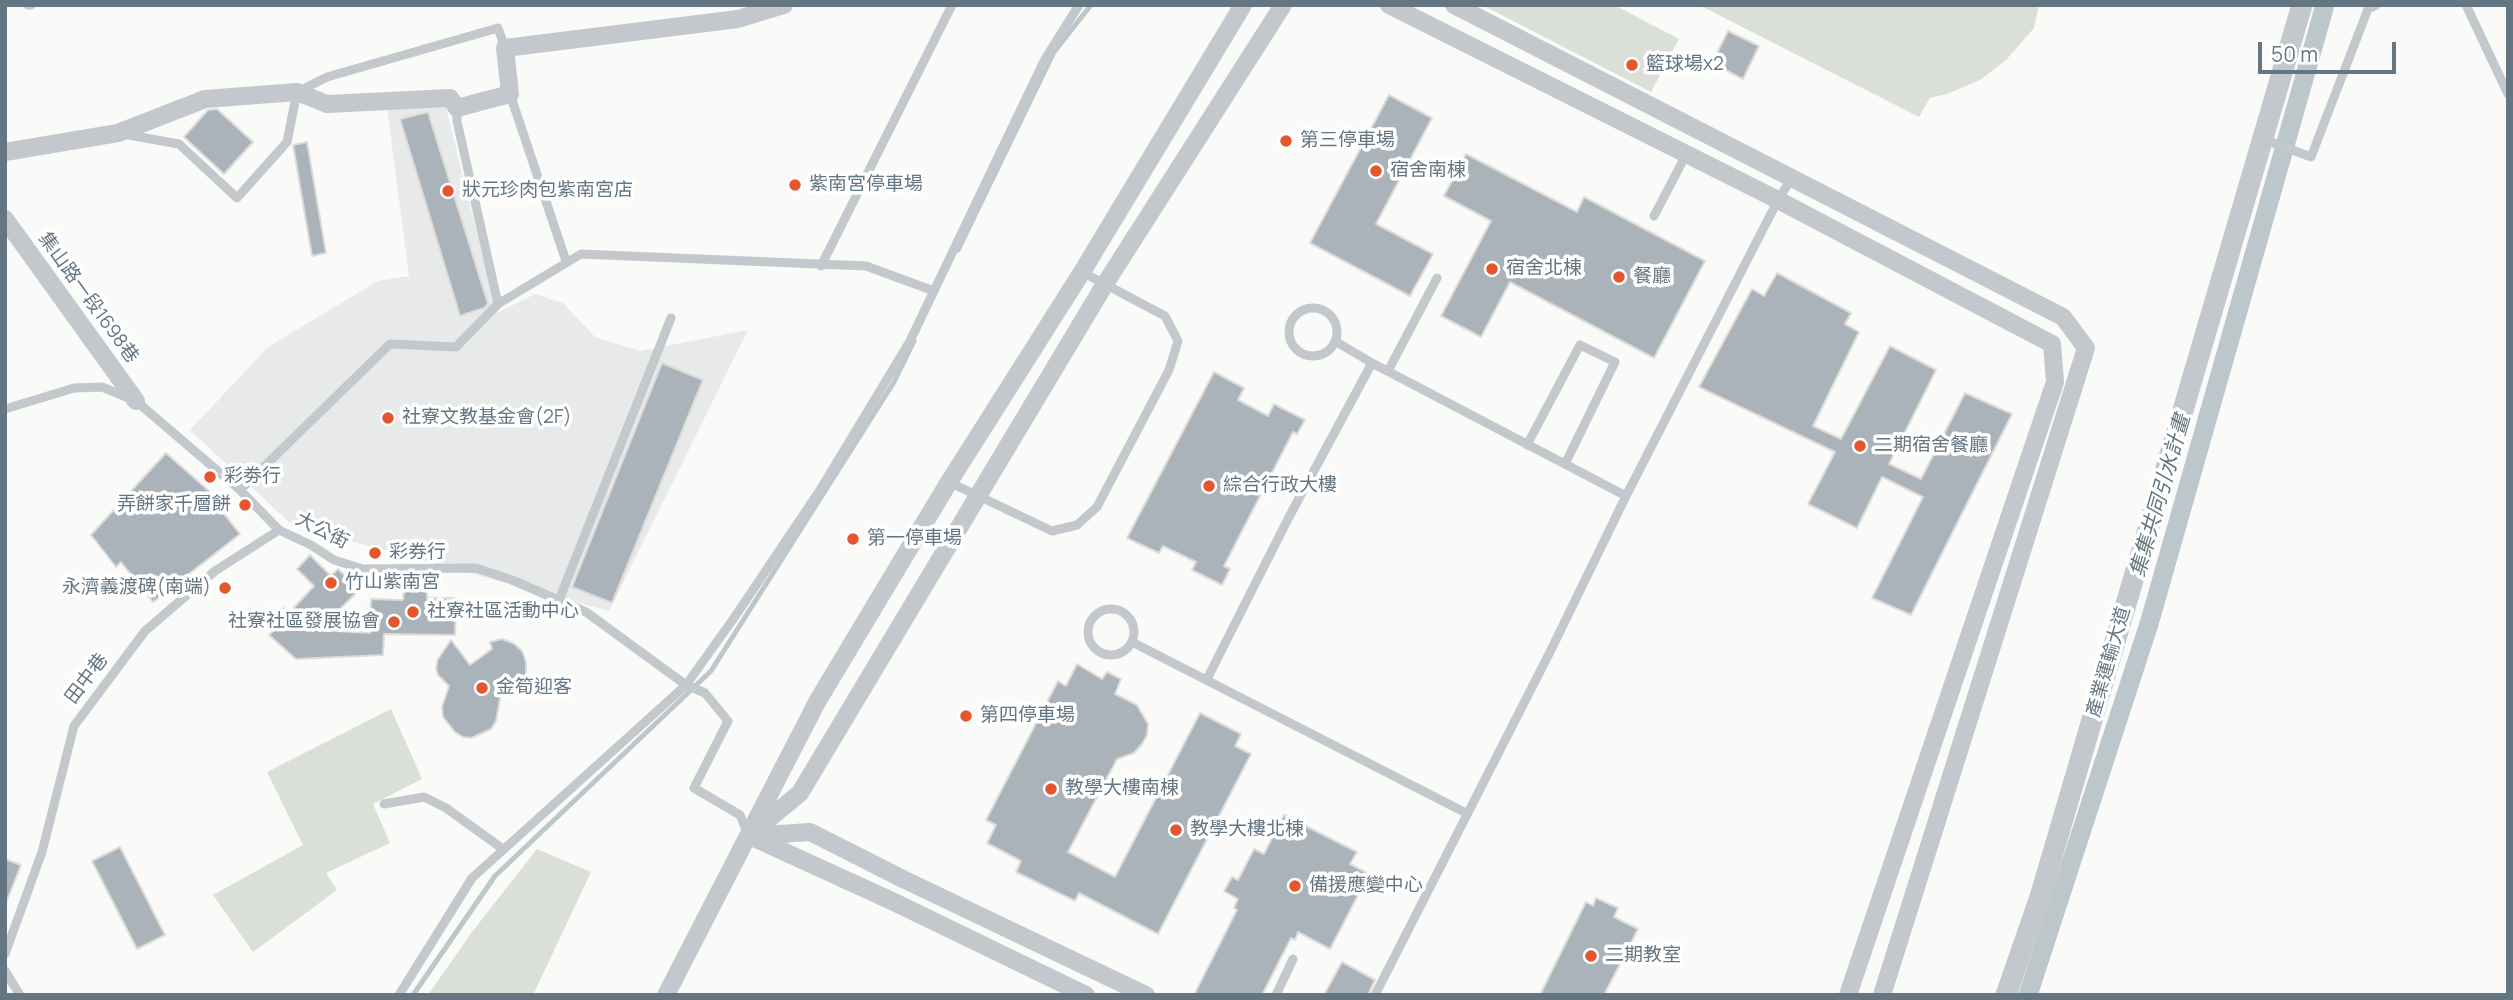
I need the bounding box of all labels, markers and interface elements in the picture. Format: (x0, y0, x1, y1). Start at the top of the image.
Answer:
scale bar (2261, 28, 2399, 72)
text: 50 m (2271, 40, 2318, 68)
place label: 籃球場x2 (1646, 54, 1724, 76)
marker: 籃球場x2 (1624, 57, 1640, 73)
place label: 第三停車場 (1300, 130, 1395, 152)
marker: 第三停車場 (1278, 133, 1294, 149)
place label: 宿舍南棟 (1390, 160, 1466, 182)
marker: 宿舍南棟 (1368, 163, 1384, 179)
place label: 紫南宮停車場 (809, 174, 923, 196)
marker: 紫南宮停車場 (787, 177, 803, 193)
place label: 狀元珍肉包紫南宮店 (462, 180, 633, 202)
marker: 狀元珍肉包紫南宮店 (440, 183, 456, 199)
street label: 集山路一段1698巷 (33, 228, 143, 368)
place label: 宿舍北棟 (1506, 258, 1582, 280)
marker: 宿舍北棟 (1484, 261, 1500, 277)
place label: 餐廳 (1633, 266, 1671, 288)
marker: 餐廳 (1611, 269, 1627, 285)
place label: 社寮文教基金會(2F) (402, 407, 572, 429)
marker: 社寮文教基金會(2F) (380, 410, 396, 426)
water label: 集集共同引水計畫 (2126, 412, 2196, 580)
place label: 二期宿舍餐廳 (1874, 435, 1988, 457)
marker: 二期宿舍餐廳 (1852, 438, 1868, 454)
place label: 彩劵行 (224, 466, 281, 488)
marker: 彩劵行 (202, 469, 218, 485)
place label: 綜合行政大樓 (1223, 475, 1337, 497)
marker: 綜合行政大樓 (1201, 478, 1217, 494)
place label: 弄餅家千層餅 (117, 494, 231, 516)
marker: 弄餅家千層餅 (237, 497, 253, 513)
street label: 大公街 (291, 508, 353, 554)
place label: 第一停車場 (867, 528, 962, 550)
marker: 第一停車場 (845, 531, 861, 547)
place label: 彩券行 (389, 542, 446, 564)
marker: 彩券行 (367, 545, 383, 561)
place label: 竹山紫南宮 (345, 572, 440, 594)
marker: 竹山紫南宮 (323, 575, 339, 591)
place label: 永濟義渡碑(南端) (62, 577, 211, 599)
marker: 永濟義渡碑(南端) (217, 580, 233, 596)
place label: 社寮社區活動中心 (427, 601, 579, 623)
marker: 社寮社區活動中心 (405, 604, 421, 620)
street label: 產業運輸大道 (2082, 604, 2136, 720)
place label: 社寮社區發展協會 (228, 611, 380, 633)
marker: 社寮社區發展協會 (386, 614, 402, 630)
street label: 田中巷 (61, 649, 113, 709)
place label: 金筍迎客 (496, 677, 572, 699)
marker: 金筍迎客 (474, 680, 490, 696)
place label: 第四停車場 (980, 705, 1075, 727)
marker: 第四停車場 (958, 708, 974, 724)
place label: 教學大樓南棟 (1065, 778, 1179, 800)
marker: 教學大樓南棟 (1043, 781, 1059, 797)
place label: 教學大樓北棟 (1190, 819, 1304, 841)
marker: 教學大樓北棟 (1168, 822, 1184, 838)
place label: 備援應變中心 (1309, 875, 1423, 897)
marker: 備援應變中心 (1287, 878, 1303, 894)
place label: 二期教室 (1605, 945, 1681, 967)
marker: 二期教室 (1583, 948, 1599, 964)

